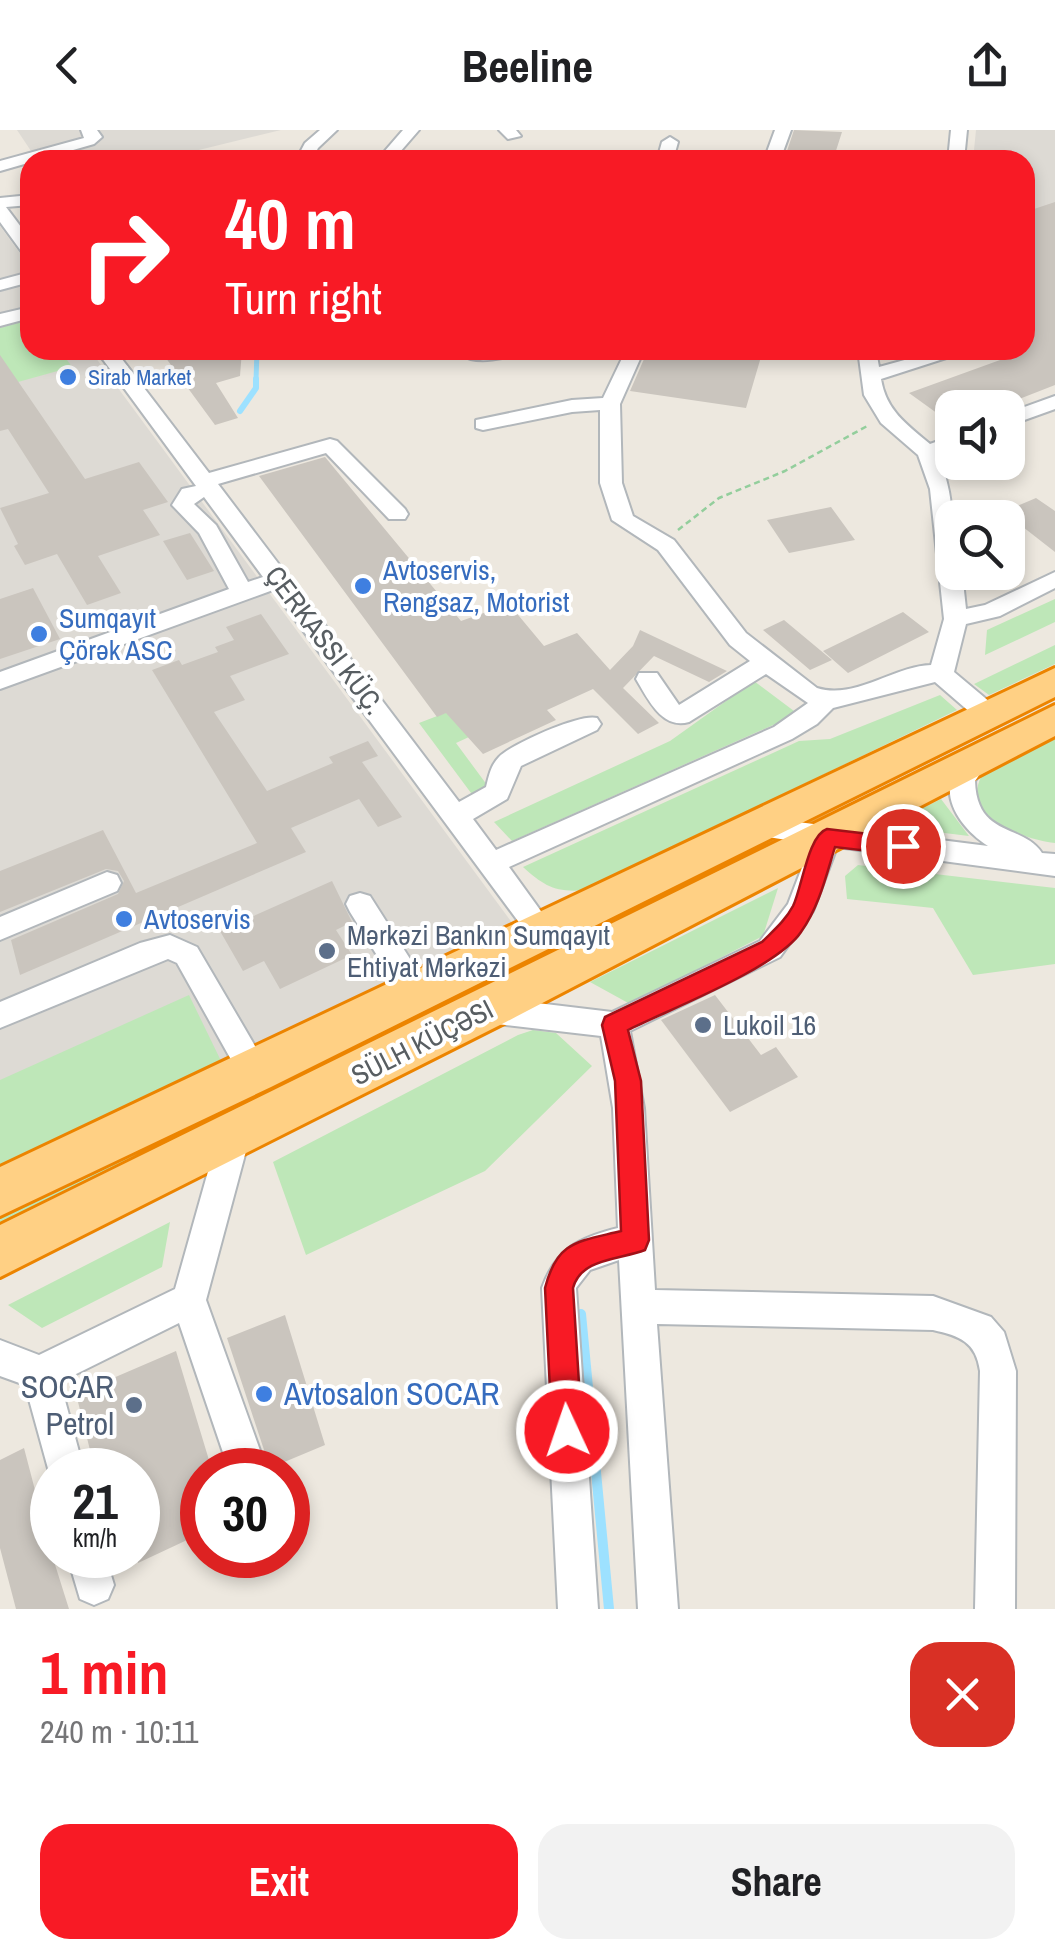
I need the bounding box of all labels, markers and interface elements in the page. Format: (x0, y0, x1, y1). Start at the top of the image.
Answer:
text: Beeline (462, 35, 593, 96)
icon: back (40, 38, 95, 93)
icon: share (960, 38, 1015, 93)
text: 40 m (225, 177, 356, 271)
icon: right (60, 190, 190, 320)
text: Turn right (225, 267, 382, 328)
place label: Sirab Market (88, 362, 191, 392)
marker: Sirab Market (57, 366, 79, 388)
map controls (935, 390, 1025, 590)
button: sound (935, 390, 1025, 480)
button: search (935, 500, 1025, 590)
place label: Avtoservis, Rəngsaz, Motorist (382, 551, 569, 621)
street label: ÇERKASSI KÜÇ. (256, 558, 394, 722)
marker: Avtoservis, Rəngsaz, Motorist (352, 575, 374, 597)
place label: Sumqayıt Çörək ASC (59, 599, 173, 669)
marker: Sumqayıt Çörək ASC (28, 623, 50, 645)
pin (861, 804, 946, 889)
icon: arrive (876, 819, 931, 874)
place label: Avtoservis (143, 900, 251, 938)
marker: Avtoservis (113, 908, 135, 930)
place label: Mərkəzi Bankın Sumqayıt Ehtiyat Mərkəzi (347, 916, 610, 986)
marker: Mərkəzi Bankın Sumqayıt Ehtiyat Mərkəzi (316, 940, 338, 962)
street label: SÜLH KÜÇƏSI (345, 990, 499, 1094)
place label: Lukoil 16 (723, 1006, 816, 1044)
marker: Lukoil 16 (692, 1014, 714, 1036)
place label: SOCAR Petrol (21, 1365, 114, 1445)
place label: Avtosalon SOCAR (283, 1372, 499, 1415)
position arrow (515, 1379, 619, 1483)
marker: Avtosalon SOCAR (253, 1383, 275, 1405)
marker: SOCAR Petrol (123, 1394, 145, 1416)
speed limit sign: 30 (180, 1448, 310, 1578)
text: 21 (72, 1467, 118, 1535)
text: km/h (73, 1521, 117, 1555)
text: 1 min (40, 1632, 169, 1713)
button: close (910, 1642, 1015, 1747)
text: 240 m · 10:11 (40, 1710, 199, 1753)
button: Exit (40, 1824, 518, 1939)
button: Share (538, 1824, 1015, 1939)

